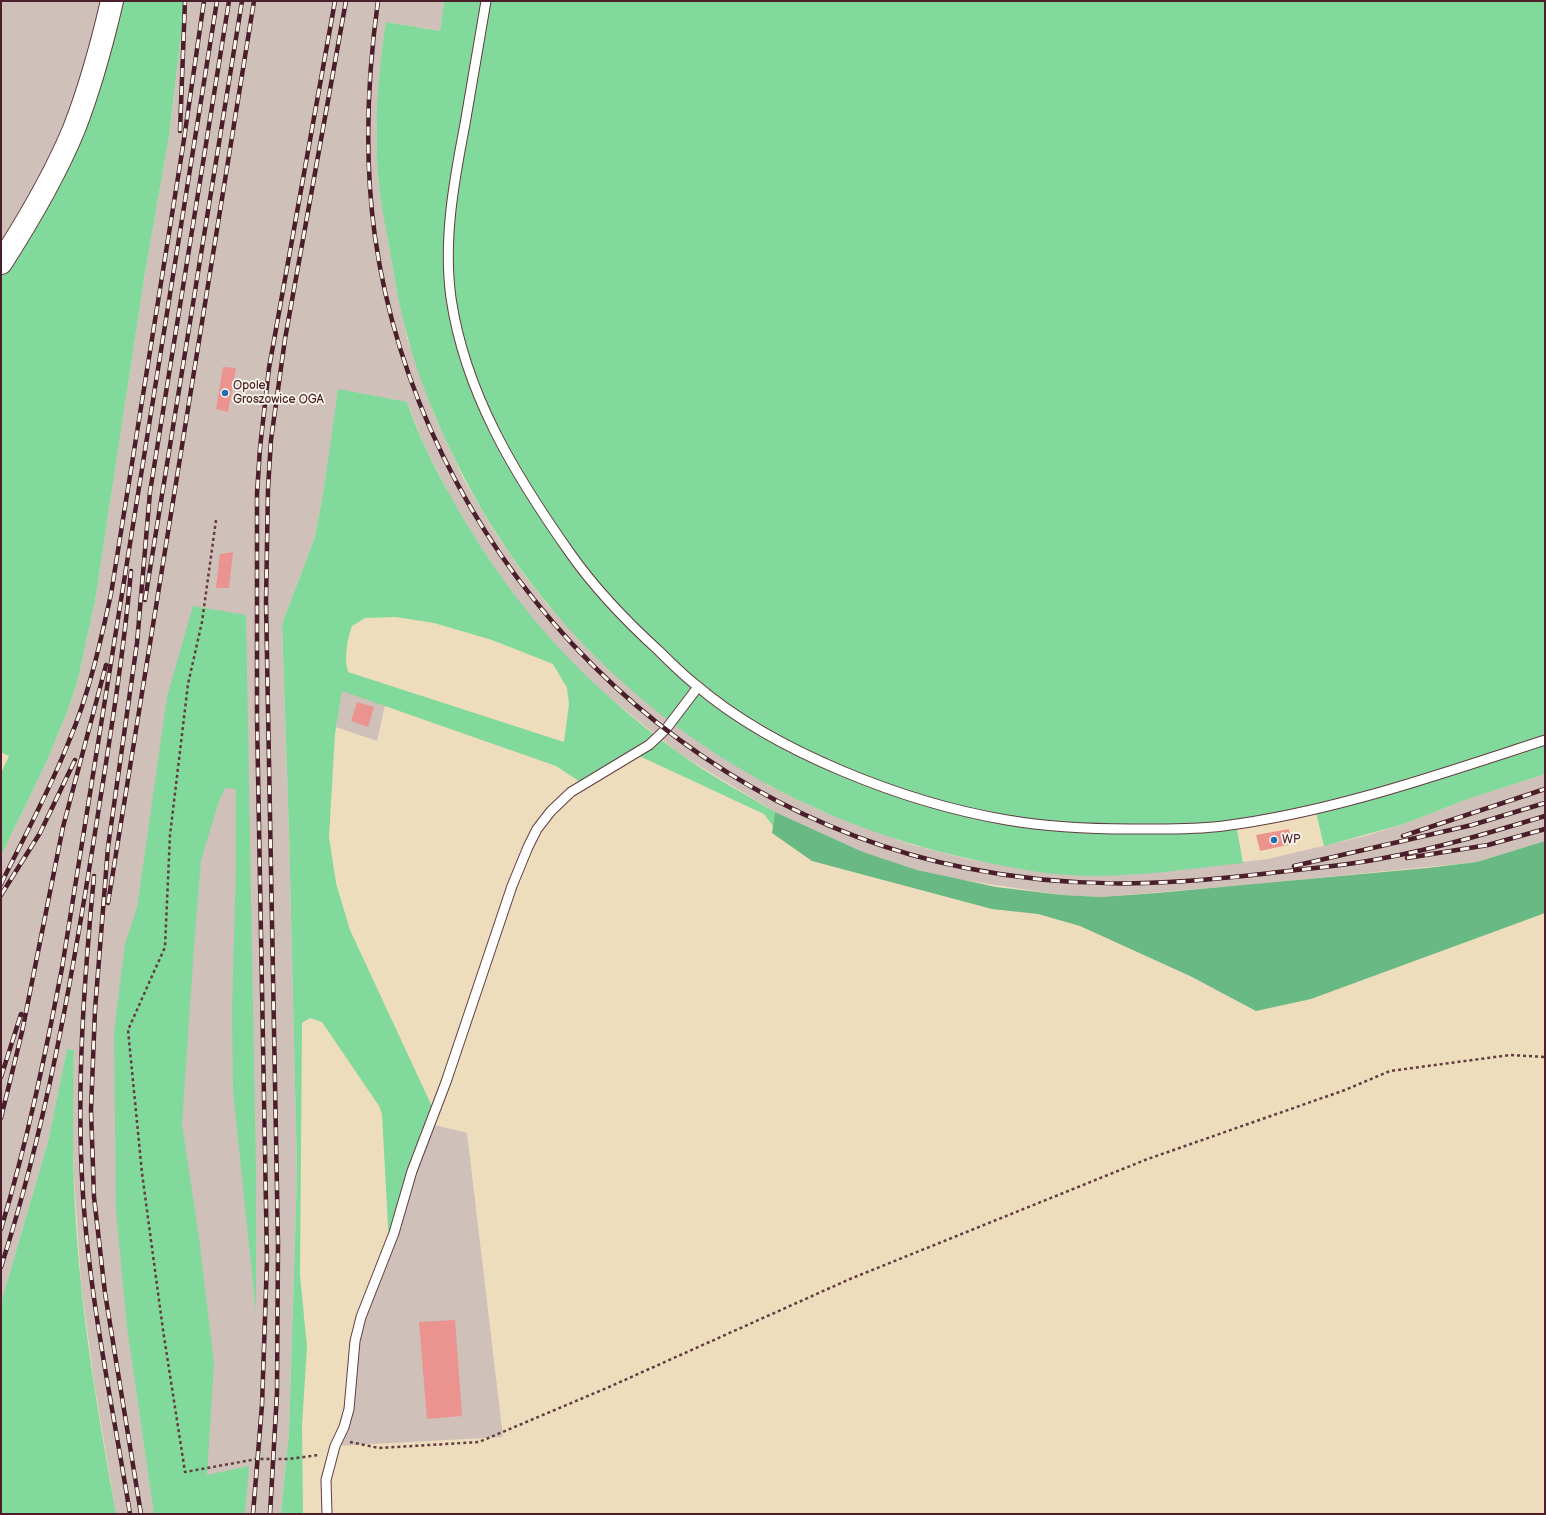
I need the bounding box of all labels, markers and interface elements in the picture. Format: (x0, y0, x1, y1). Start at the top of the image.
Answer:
place label: Opole Groszowice OGA (233, 379, 324, 407)
marker: Opole Groszowice OGA (220, 388, 230, 398)
place label: WP (1282, 833, 1300, 847)
marker: WP (1269, 835, 1279, 845)

